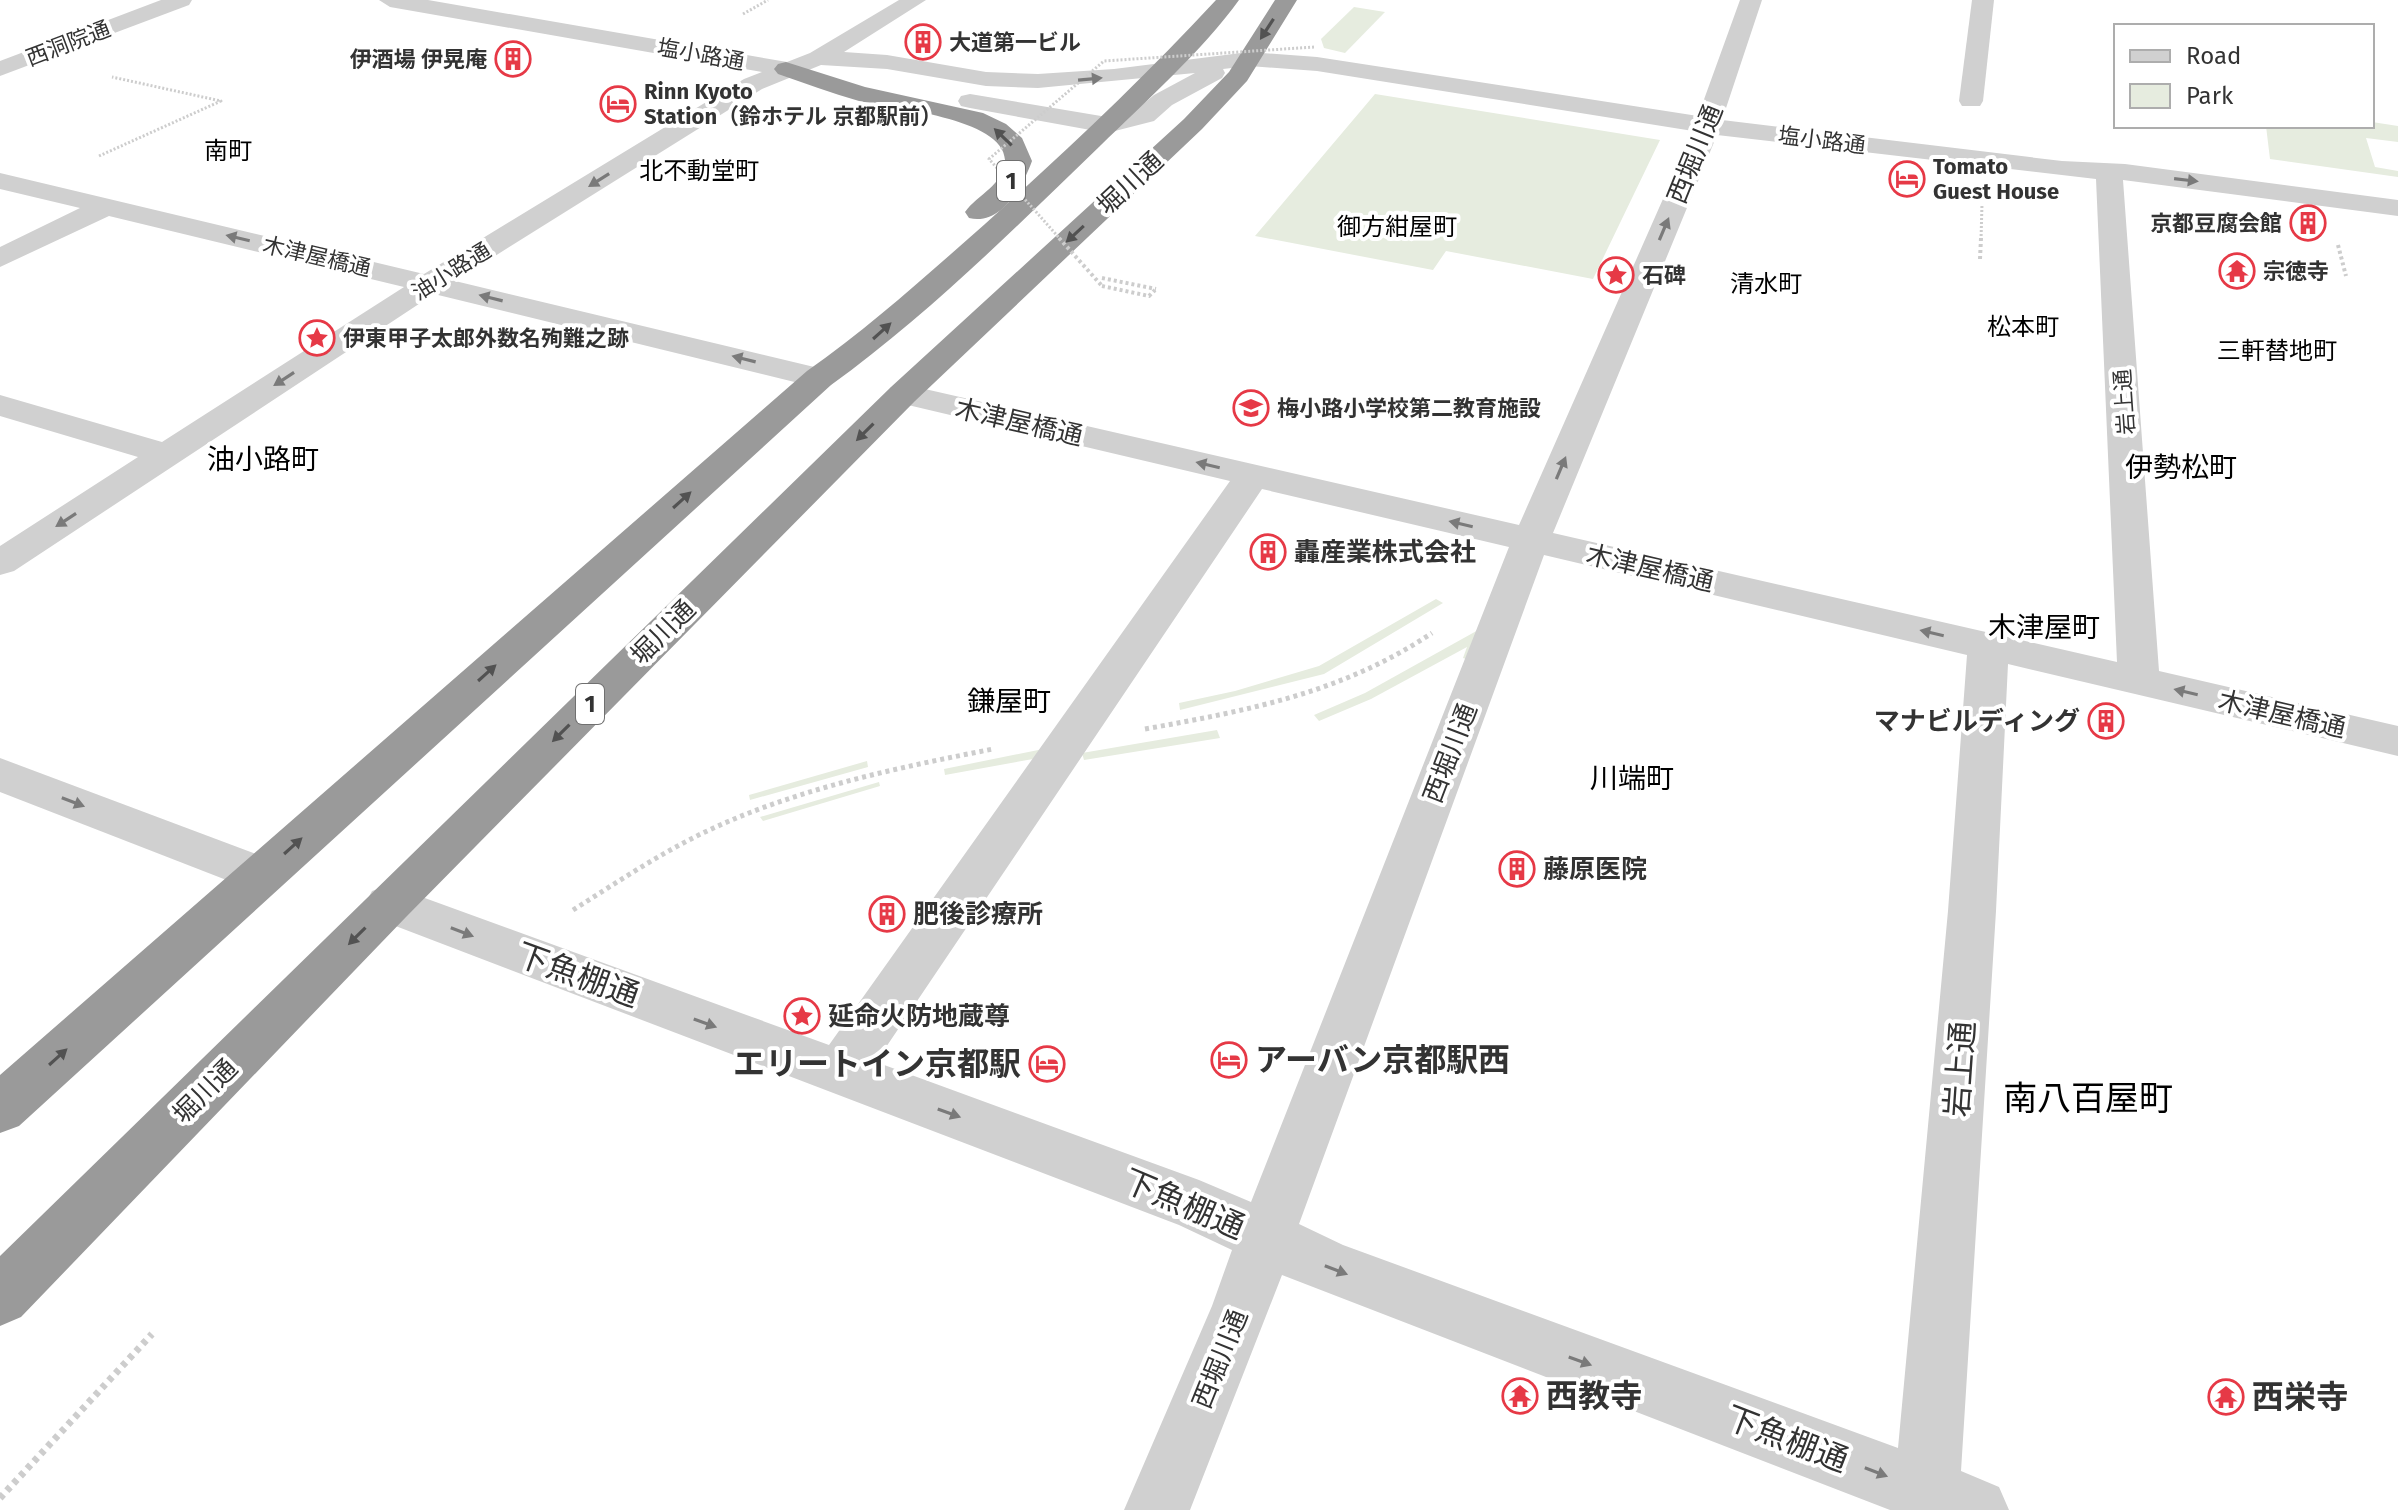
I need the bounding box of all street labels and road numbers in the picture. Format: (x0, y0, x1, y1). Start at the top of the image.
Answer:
street label: 西洞院通 (22, 15, 114, 72)
street label: 塩小路通 (655, 34, 747, 75)
street label: 西堀川通 (1662, 100, 1729, 208)
street label: 塩小路通 (1777, 122, 1867, 159)
street label: 堀川通 (1091, 145, 1169, 221)
road number: 1 (997, 161, 1025, 201)
street label: 木津屋橋通 (260, 231, 374, 282)
street label: 油小路通 (407, 237, 496, 306)
street label: 岩上通 (2109, 368, 2140, 436)
street label: 木津屋橋通 (952, 393, 1086, 452)
street label: 木津屋橋通 (1583, 539, 1717, 598)
street label: 堀川通 (625, 594, 702, 671)
road number: 1 (576, 684, 604, 724)
street label: 木津屋橋通 (2215, 685, 2349, 744)
street label: 西堀川通 (1417, 699, 1484, 807)
street label: 下魚棚通 (511, 935, 645, 1015)
street label: 岩上通 (1938, 1020, 1982, 1118)
street label: 堀川通 (167, 1053, 244, 1130)
street label: 下魚棚通 (1118, 1162, 1250, 1246)
street label: 西堀川通 (1187, 1305, 1254, 1413)
street label: 下魚棚通 (1720, 1398, 1854, 1480)

